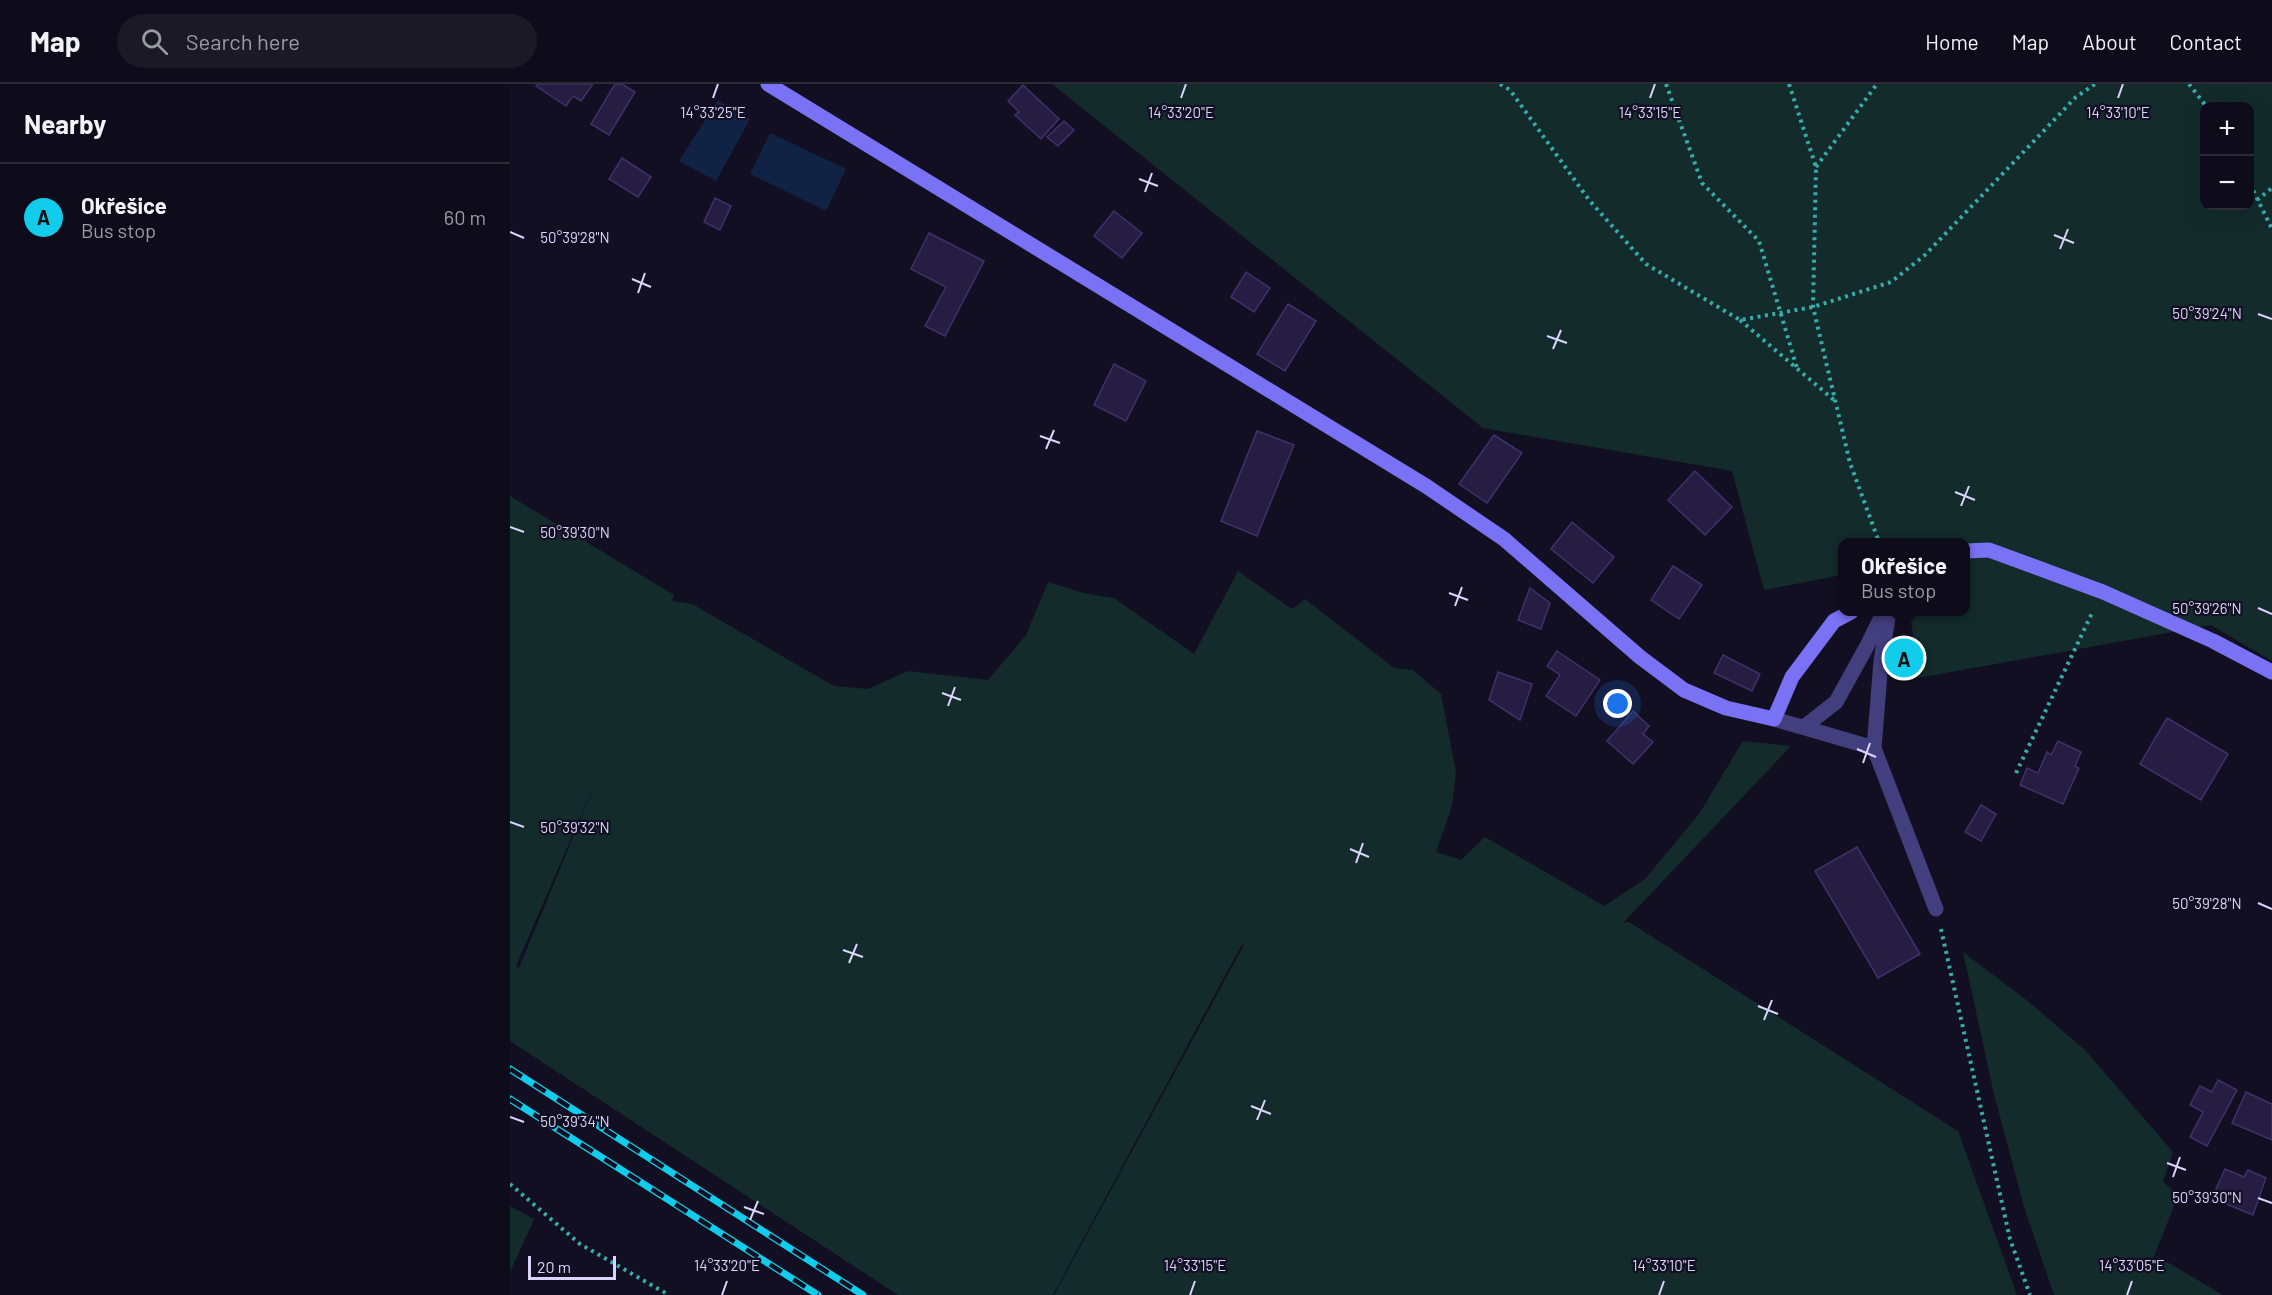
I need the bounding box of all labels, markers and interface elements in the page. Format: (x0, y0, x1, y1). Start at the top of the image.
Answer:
search box (117, 14, 537, 68)
text: Map (30, 24, 81, 58)
icon: search (138, 25, 171, 58)
text: Search here (186, 28, 300, 54)
text: Home (1925, 29, 1979, 54)
text: Map (2012, 29, 2049, 54)
text: About (2082, 29, 2137, 54)
text: Contact (2170, 29, 2242, 54)
map controls (2200, 102, 2254, 210)
button: + (2200, 102, 2254, 156)
text: 14°33'25"E (680, 103, 746, 121)
text: 14°33'20"E (1148, 103, 1214, 121)
text: 14°33'15"E (1619, 103, 1681, 121)
text: 14°33'10"E (2086, 103, 2150, 121)
text: Nearby (24, 108, 106, 139)
button: − (2200, 156, 2254, 210)
text: Okřešice (81, 192, 167, 218)
text: A (37, 205, 50, 229)
text: 60 m (444, 205, 486, 229)
text: Bus stop (81, 218, 156, 242)
text: 50°39'28"N (540, 228, 610, 246)
text: 50°39'24"N (2172, 304, 2242, 322)
text: 50°39'30"N (540, 523, 610, 541)
popup (1838, 538, 1970, 616)
text: Okřešice (1861, 552, 1947, 578)
text: Bus stop (1861, 578, 1936, 602)
text: 50°39'26"N (2172, 599, 2242, 617)
pin: A (1884, 636, 1924, 680)
your location (1603, 689, 1632, 718)
text: 50°39'32"N (540, 818, 610, 836)
text: 50°39'28"N (2172, 894, 2242, 912)
text: 50°39'34"N (540, 1112, 610, 1130)
text: 50°39'30"N (2172, 1188, 2242, 1206)
scale bar (528, 1253, 616, 1280)
text: 14°33'20"E (694, 1256, 760, 1274)
text: 14°33'15"E (1164, 1256, 1226, 1274)
text: 14°33'10"E (1632, 1256, 1696, 1274)
text: 14°33'05"E (2099, 1256, 2165, 1274)
text: 20 m (537, 1257, 571, 1276)

